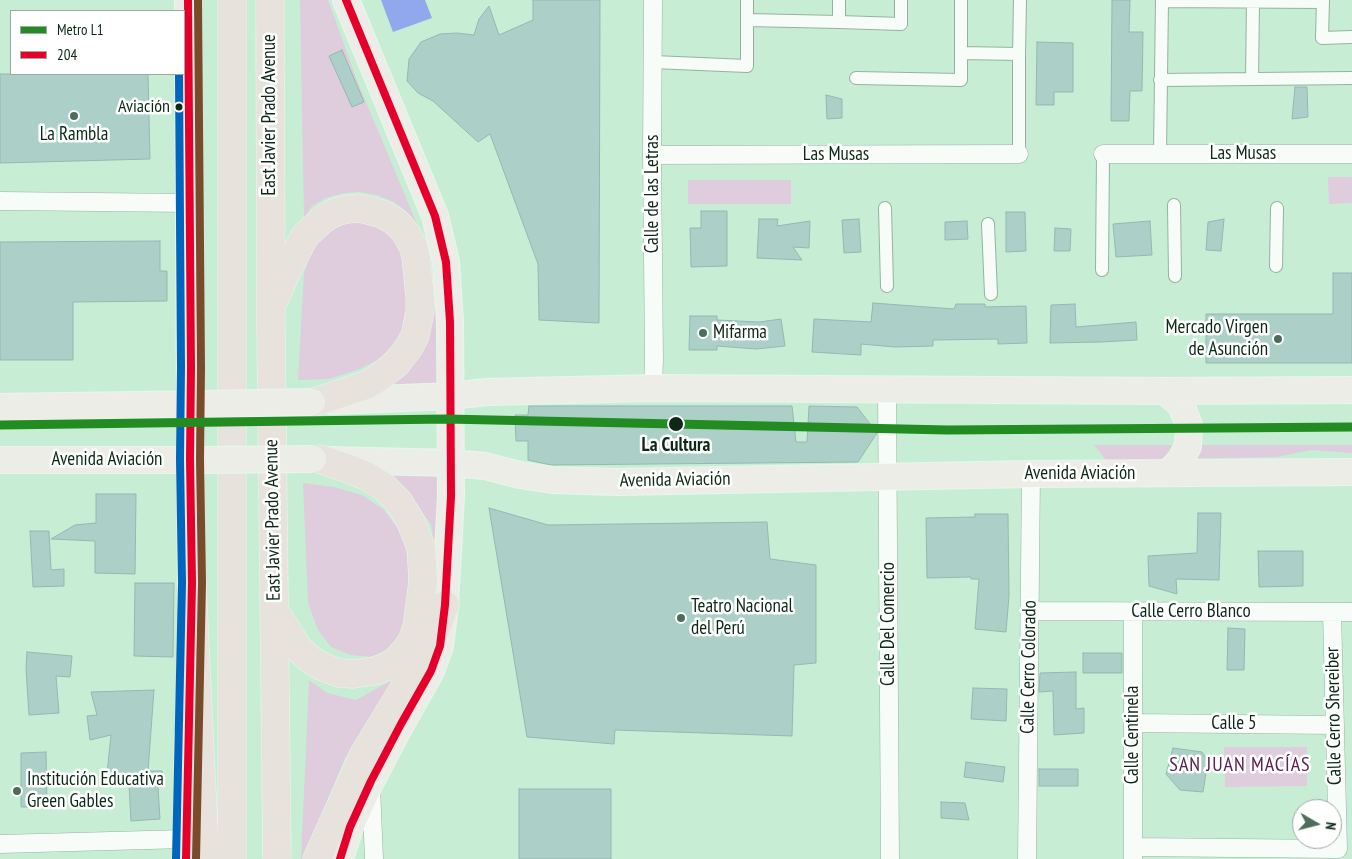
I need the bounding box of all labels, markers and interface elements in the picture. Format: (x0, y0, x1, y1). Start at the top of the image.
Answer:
legend (10, 10, 185, 75)
text: Metro L1 (57, 20, 104, 39)
street label: East Javier Prado Avenue (259, 34, 281, 196)
text: 204 (57, 45, 77, 64)
place label: Aviación (118, 96, 170, 118)
marker: Aviación (174, 102, 184, 112)
marker: La Rambla (68, 110, 80, 122)
place label: La Rambla (40, 124, 108, 146)
street label: Calle de las Letras (642, 135, 664, 253)
street label: Las Musas (1210, 143, 1276, 165)
street label: Las Musas (803, 144, 869, 166)
place label: Mercado Virgen de Asunción (1165, 317, 1268, 361)
place label: Mifarma (713, 322, 767, 344)
marker: Mifarma (697, 327, 709, 339)
marker: Mercado Virgen de Asunción (1272, 333, 1284, 345)
marker: La Cultura (667, 415, 685, 433)
place label: La Cultura (642, 435, 710, 457)
street label: East Javier Prado Avenue (260, 439, 286, 601)
street label: Avenida Aviación (52, 449, 162, 471)
street label: Avenida Aviación (1025, 463, 1135, 485)
street label: Avenida Aviación (619, 468, 731, 492)
street label: Calle Del Comercio (878, 562, 900, 686)
place label: Teatro Nacional del Perú (691, 596, 793, 640)
street label: Calle Cerro Colorado (1016, 600, 1042, 734)
street label: Calle Cerro Blanco (1131, 601, 1251, 623)
marker: Teatro Nacional del Perú (675, 612, 687, 624)
street label: Calle Cerro Shereiber (1321, 647, 1347, 785)
street label: Calle Centinela (1122, 686, 1144, 784)
street label: Calle 5 (1211, 713, 1257, 735)
district label: SAN JUAN MACÍAS (1167, 753, 1313, 777)
place label: Institución Educativa Green Gables (27, 769, 164, 813)
marker: Institución Educativa Green Gables (11, 785, 23, 797)
north arrow (1292, 799, 1342, 849)
text: N (1321, 821, 1340, 831)

